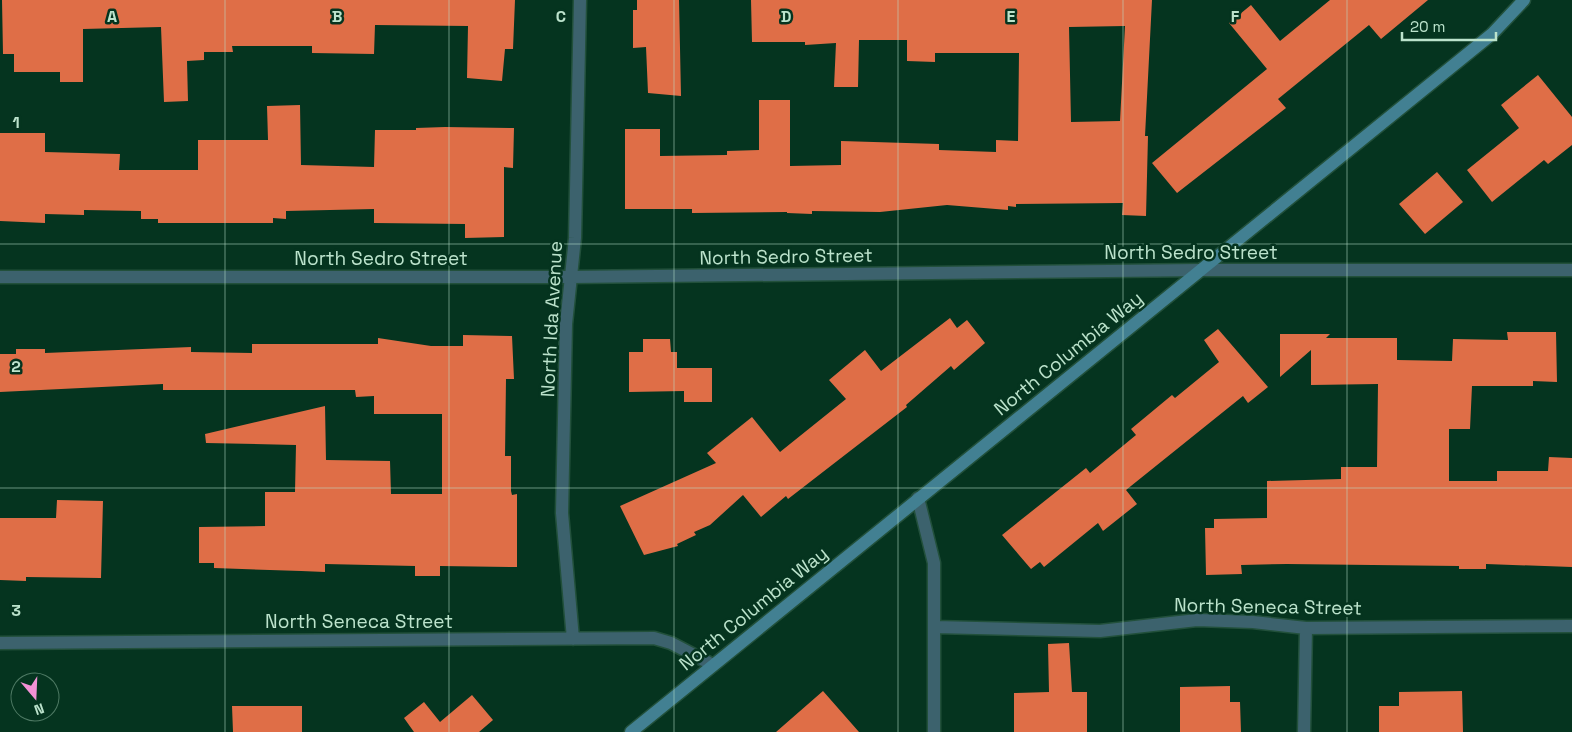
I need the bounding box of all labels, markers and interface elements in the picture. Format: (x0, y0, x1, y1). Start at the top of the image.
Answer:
text: A (107, 6, 117, 27)
text: B (332, 6, 342, 27)
text: C (556, 6, 566, 27)
text: D (781, 6, 791, 27)
text: E (1007, 6, 1016, 27)
text: F (1231, 6, 1240, 27)
scale bar (1402, 10, 1496, 42)
text: 20 m (1410, 17, 1445, 36)
text: 1 (12, 112, 20, 133)
street label: North Ida Avenue (535, 240, 568, 398)
street label: North Sedro Street (1104, 240, 1278, 265)
street label: North Sedro Street (699, 242, 873, 271)
street label: North Sedro Street (294, 246, 468, 271)
street label: North Columbia Way (989, 286, 1148, 421)
text: 2 (11, 356, 21, 377)
street label: North Columbia Way (674, 541, 833, 676)
street label: North Seneca Street (1174, 592, 1362, 621)
text: 3 (11, 600, 21, 621)
street label: North Seneca Street (265, 609, 453, 634)
north arrow (10, 672, 60, 722)
text: N (32, 699, 47, 719)

